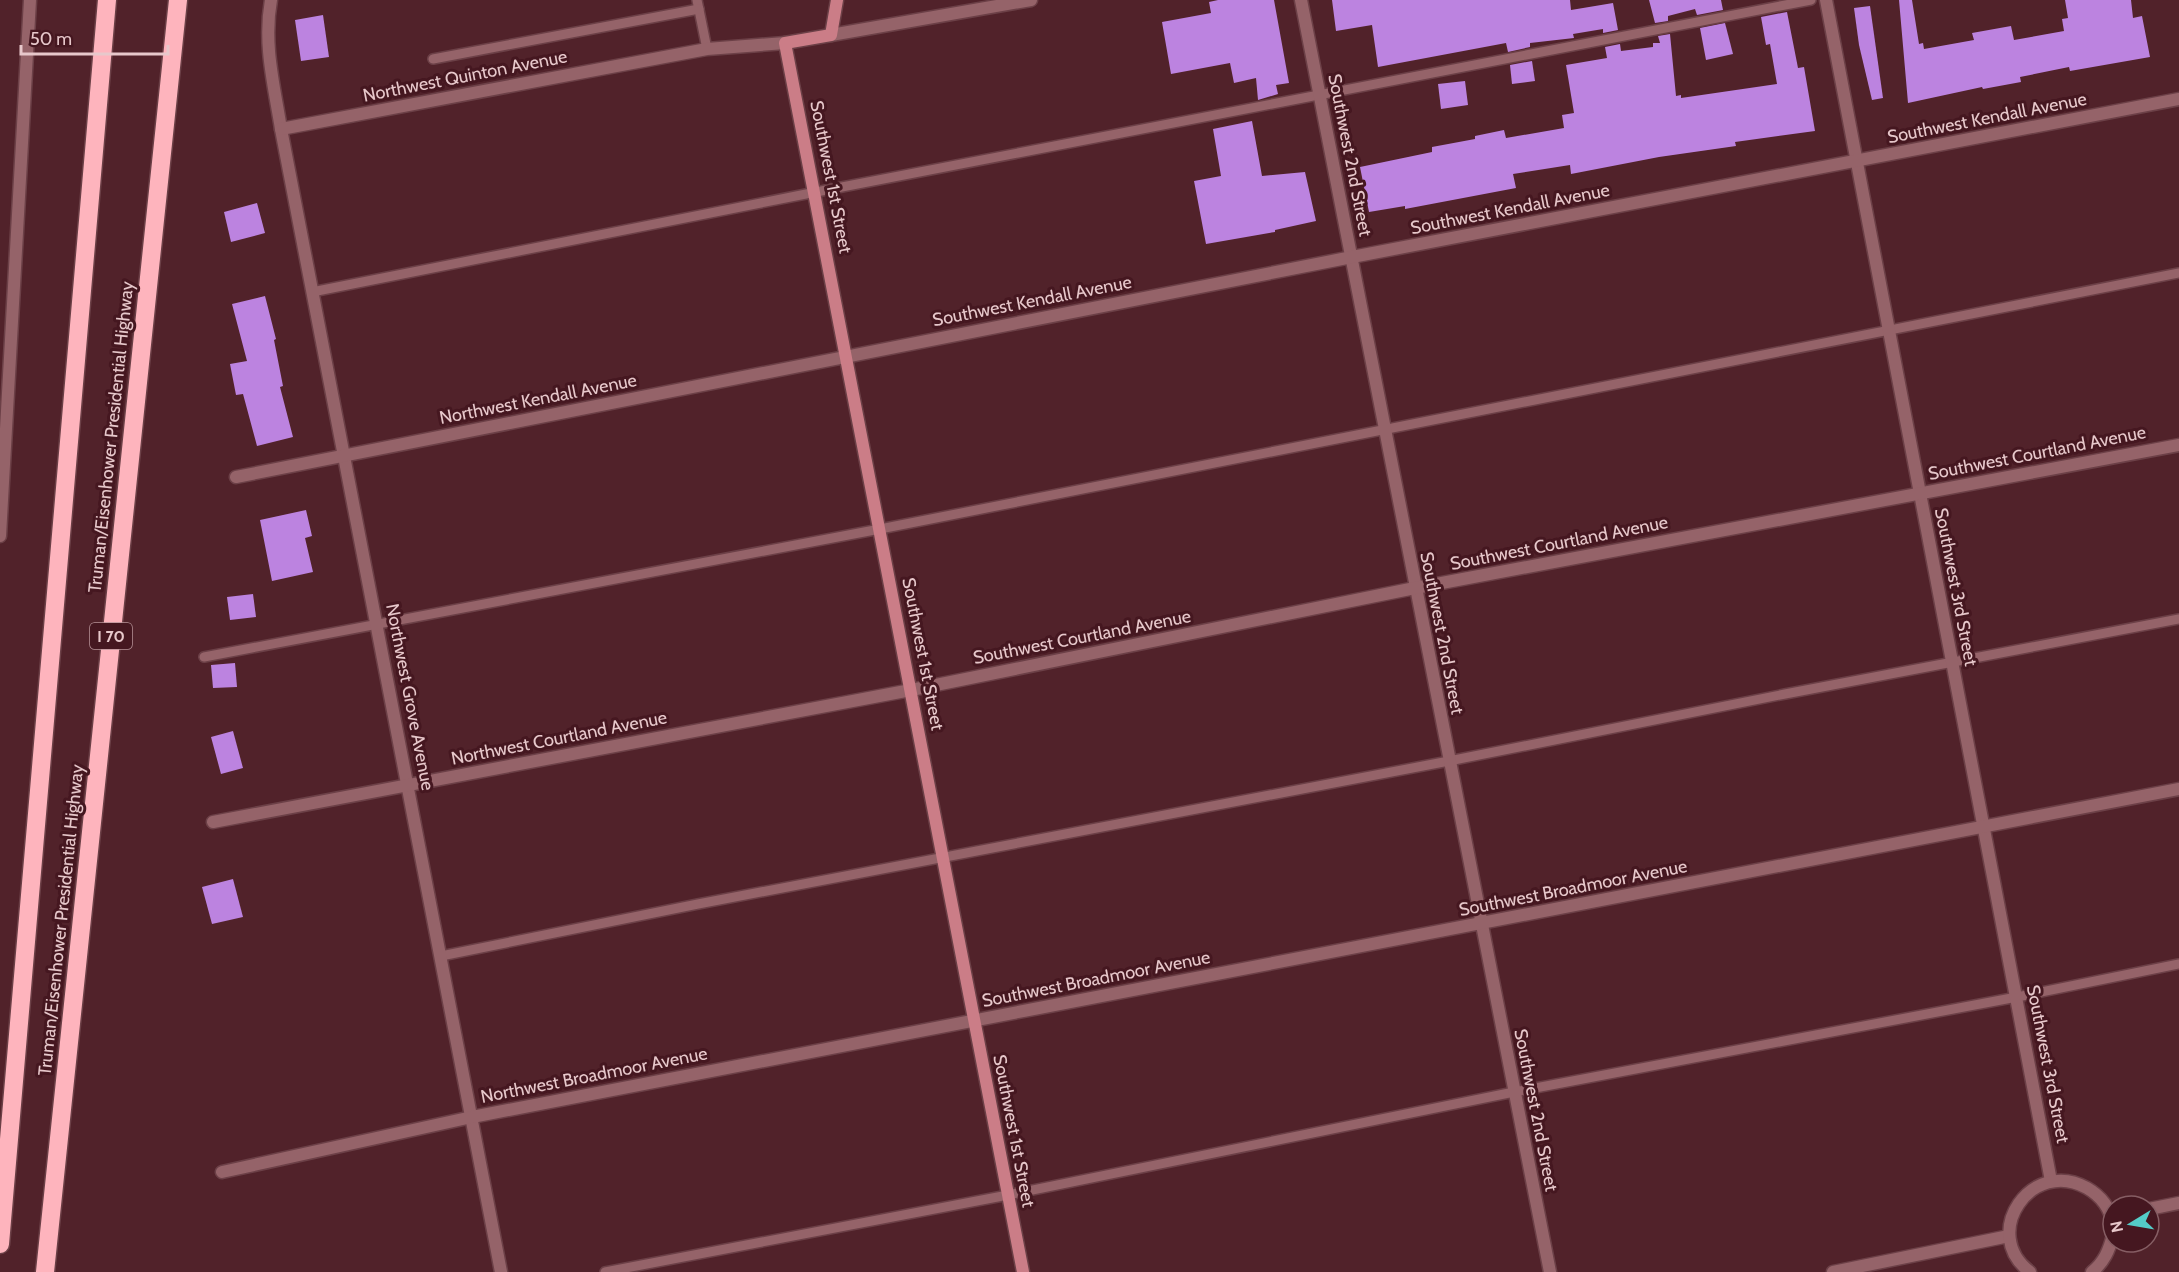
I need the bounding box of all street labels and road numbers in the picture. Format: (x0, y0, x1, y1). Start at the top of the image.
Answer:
street label: Northwest Quinton Avenue (361, 45, 569, 107)
street label: Southwest 2nd Street (1323, 72, 1377, 238)
street label: Southwest Kendall Avenue (1886, 88, 2088, 148)
street label: Southwest 1st Street (805, 99, 857, 255)
street label: Southwest Kendall Avenue (1409, 179, 1611, 239)
street label: Southwest Kendall Avenue (931, 271, 1133, 331)
street label: Truman/Eisenhower Presidential Highway (84, 280, 138, 594)
street label: Northwest Kendall Avenue (437, 369, 639, 429)
street label: Southwest Courtland Avenue (1926, 421, 2148, 485)
street label: Southwest 3rd Street (1930, 506, 1982, 668)
street label: Southwest Courtland Avenue (1448, 511, 1670, 575)
street label: Southwest 2nd Street (1415, 550, 1469, 716)
street label: Southwest 1st Street (897, 576, 949, 732)
street label: Northwest Grove Avenue (381, 602, 439, 792)
street label: Southwest Courtland Avenue (971, 605, 1193, 669)
road number: I 70 (90, 623, 132, 649)
street label: Northwest Courtland Avenue (449, 706, 669, 770)
street label: Truman/Eisenhower Presidential Highway (34, 763, 88, 1077)
street label: Southwest Broadmoor Avenue (1457, 855, 1689, 921)
street label: Southwest Broadmoor Avenue (980, 946, 1212, 1012)
street label: Southwest 3rd Street (2022, 983, 2074, 1145)
street label: Southwest 2nd Street (1509, 1027, 1563, 1193)
street label: Northwest Broadmoor Avenue (479, 1042, 709, 1108)
street label: Southwest 1st Street (988, 1053, 1040, 1209)

